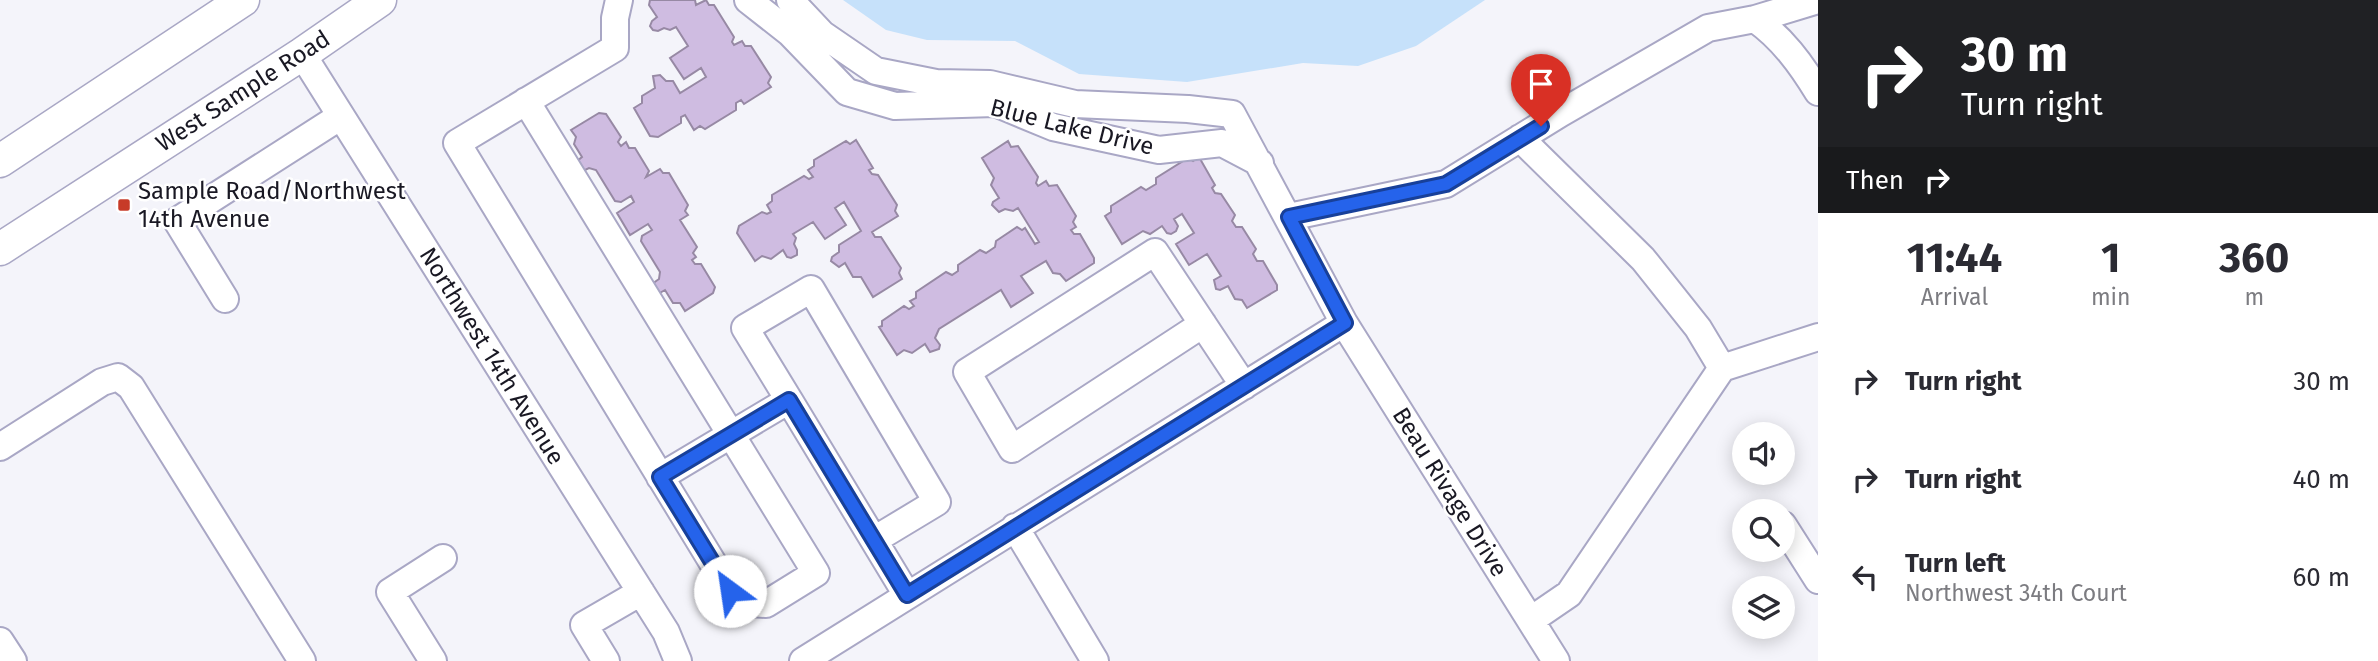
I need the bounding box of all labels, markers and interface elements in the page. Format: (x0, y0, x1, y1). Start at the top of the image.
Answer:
street label: West Sample Road (151, 24, 335, 158)
text: 30 m (1961, 25, 2068, 84)
icon: right (1846, 28, 1937, 119)
pin (1511, 54, 1571, 126)
icon: arrive (1522, 65, 1560, 103)
text: Turn right (1961, 85, 2103, 123)
street label: Blue Lake Drive (987, 93, 1157, 161)
icon: right (1918, 161, 1956, 199)
text: Then (1846, 165, 1904, 196)
place label: Sample Road/Northwest 14th Avenue (138, 177, 406, 233)
marker: Sample Road/Northwest 14th Avenue (116, 197, 132, 213)
text: 11:44 (1907, 233, 2002, 283)
text: 1 (2101, 233, 2120, 283)
text: 360 (2219, 233, 2289, 283)
street label: Northwest 14th Avenue (414, 242, 570, 470)
text: Arrival (1921, 283, 1988, 311)
text: min (2091, 283, 2131, 311)
text: m (2244, 283, 2264, 311)
icon: right (1846, 362, 1884, 400)
text: Turn right (1905, 366, 2022, 397)
text: 30 m (2293, 366, 2350, 397)
street label: Beau Rivage Drive (1387, 402, 1513, 582)
map controls (1732, 422, 1795, 639)
button: sound (1732, 422, 1795, 485)
icon: right (1846, 460, 1884, 498)
text: Turn right (1905, 464, 2022, 495)
text: 40 m (2292, 464, 2350, 495)
button: search (1732, 499, 1795, 562)
text: Turn left (1905, 548, 2006, 579)
position arrow (693, 554, 767, 628)
icon: left (1846, 558, 1884, 596)
text: 60 m (2292, 562, 2350, 593)
button: layers (1732, 576, 1795, 639)
text: Northwest 34th Court (1905, 579, 2127, 607)

